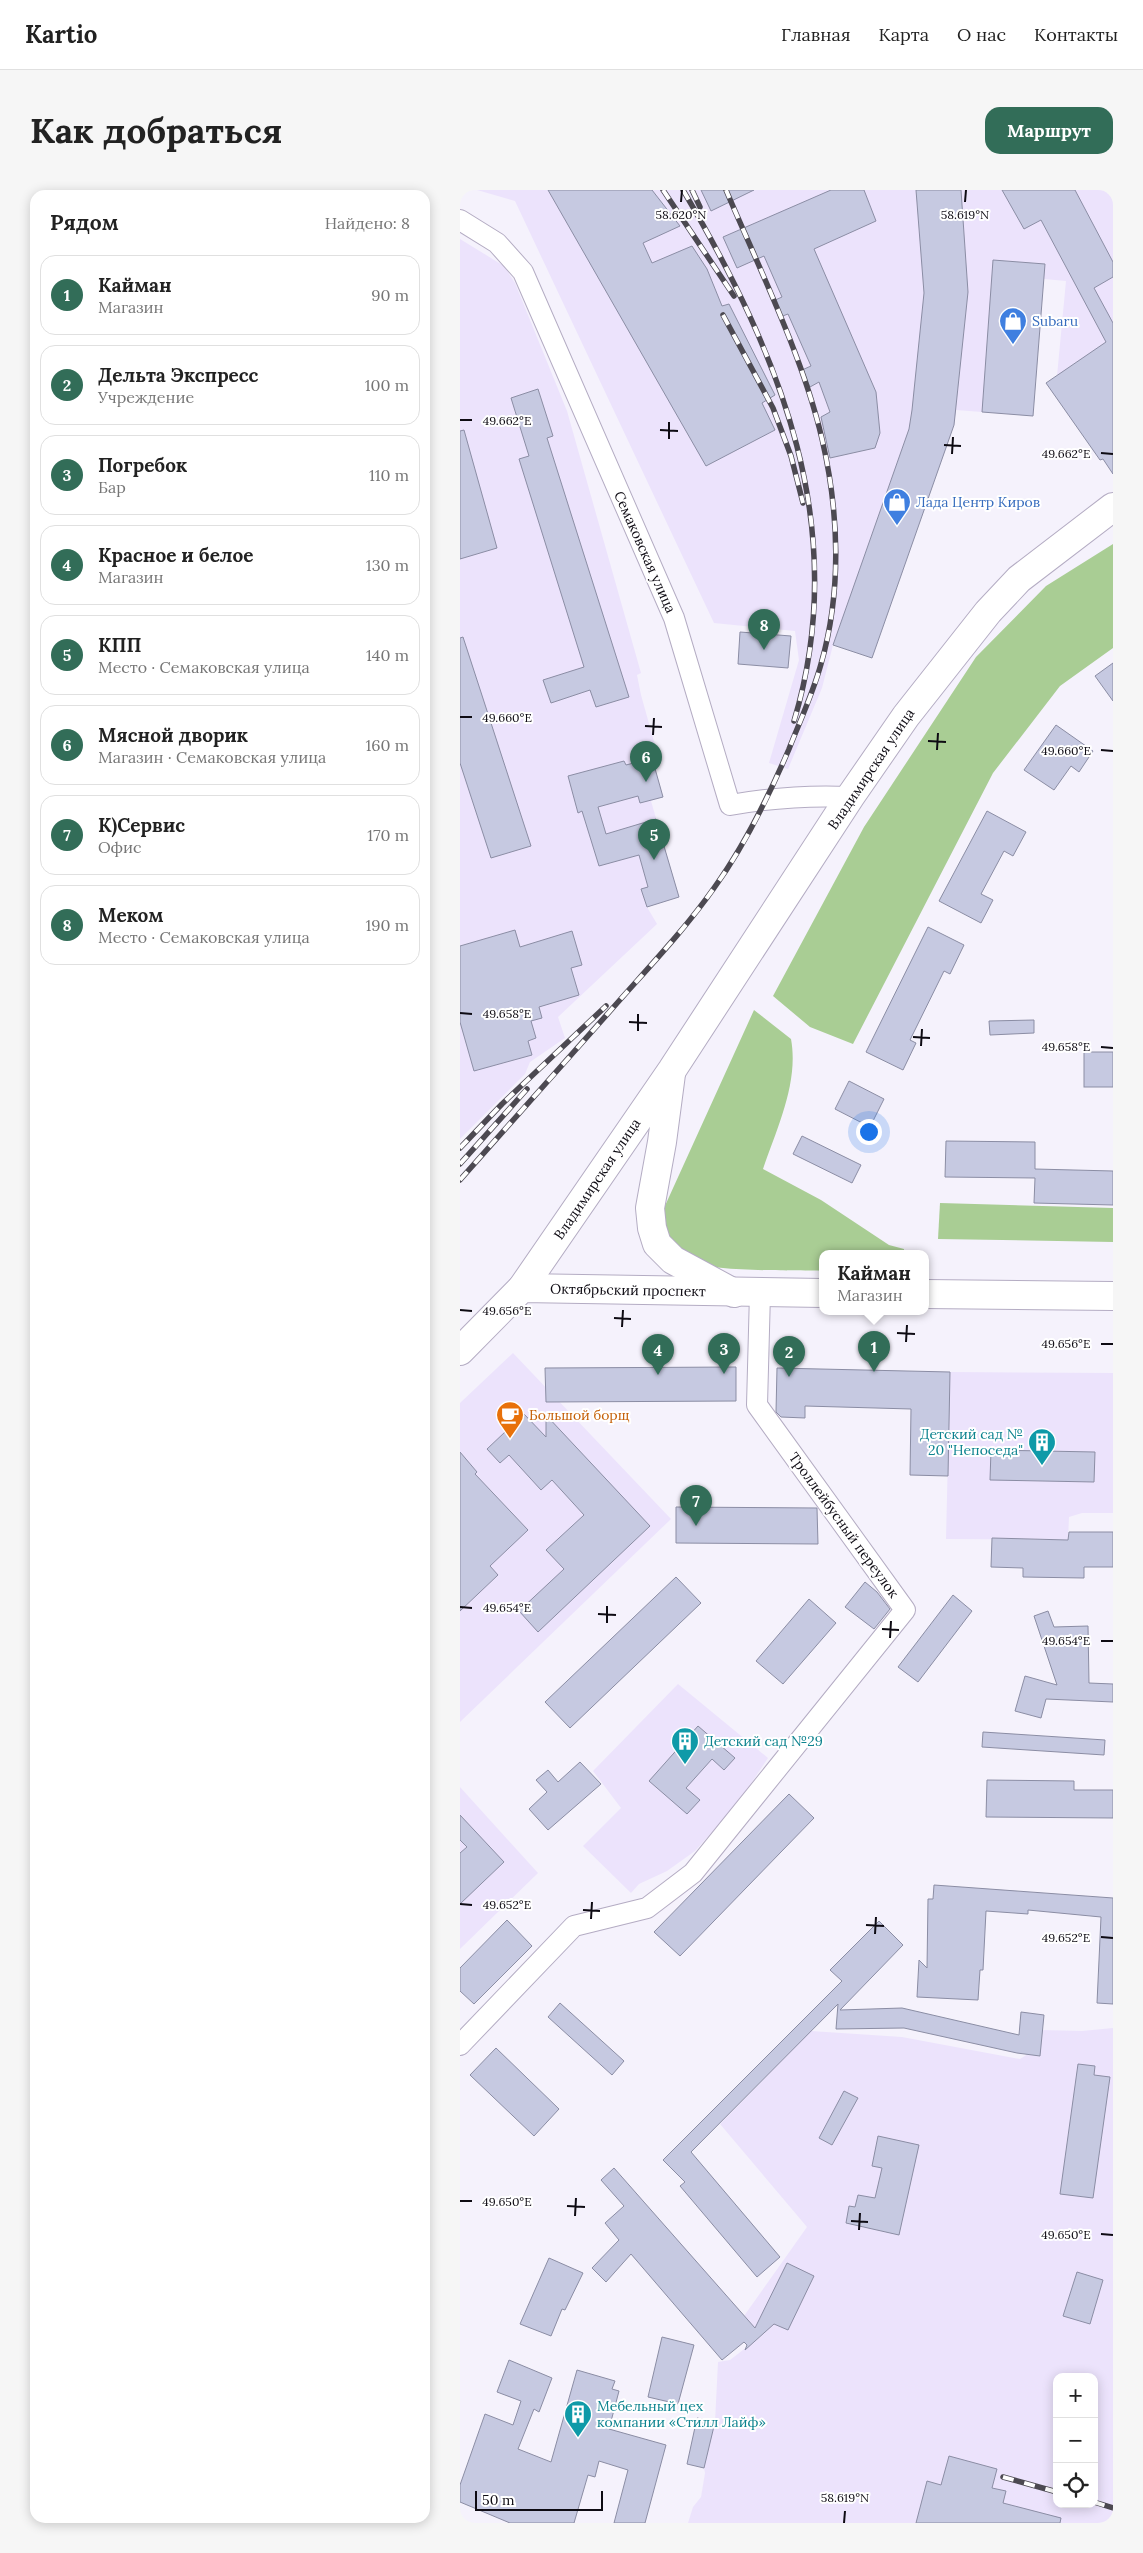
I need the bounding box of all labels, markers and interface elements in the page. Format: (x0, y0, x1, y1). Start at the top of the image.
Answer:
text: Kartio (25, 19, 97, 50)
text: Главная (781, 23, 850, 46)
text: Карта (878, 23, 929, 46)
text: О нас (957, 23, 1006, 46)
text: Контакты (1034, 23, 1118, 46)
button: Маршрут (985, 107, 1113, 154)
text: Как добраться (30, 108, 283, 153)
text: 58.620°N (656, 207, 706, 222)
text: 58.619°N (941, 207, 989, 222)
text: Рядом (50, 209, 119, 236)
text: Найдено: 8 (325, 213, 410, 233)
text: Кайман (98, 273, 172, 297)
text: 1 (64, 285, 70, 305)
text: 90 m (371, 285, 409, 305)
text: Магазин (98, 297, 164, 317)
shop icon: Subaru (998, 306, 1028, 345)
place label: Subaru (1032, 312, 1078, 330)
text: Дельта Экспресс (98, 363, 258, 387)
text: 2 (63, 375, 71, 395)
text: 100 m (365, 375, 409, 395)
text: Учреждение (98, 387, 194, 407)
text: 49.662°E (483, 413, 531, 428)
text: 49.662°E (1042, 446, 1090, 461)
text: Погребок (98, 453, 187, 477)
text: 3 (63, 465, 71, 485)
text: 110 m (369, 465, 409, 485)
text: Бар (98, 477, 126, 497)
shop icon: Лада Центр Киров (882, 487, 912, 526)
street label: Семаковская улица (610, 488, 680, 616)
place label: Лада Центр Киров (916, 493, 1040, 511)
text: Красное и белое (98, 543, 254, 567)
text: 4 (63, 555, 71, 575)
text: 130 m (366, 555, 409, 575)
text: Магазин (98, 567, 164, 587)
pin: 8 (748, 609, 780, 650)
text: КПП (98, 633, 142, 657)
text: 5 (63, 645, 71, 665)
text: 140 m (366, 645, 409, 665)
text: Место · Семаковская улица (98, 657, 310, 677)
street label: Владимирская улица (824, 705, 918, 833)
text: 49.660°E (482, 710, 532, 725)
text: Мясной дворик (98, 723, 248, 747)
text: 6 (62, 735, 72, 755)
text: 160 m (365, 735, 409, 755)
pin: 6 (630, 741, 662, 782)
text: 49.660°E (1041, 743, 1091, 758)
text: Магазин · Семаковская улица (98, 747, 326, 767)
text: К)Сервис (98, 813, 185, 837)
pin: 5 (638, 819, 670, 860)
text: 7 (63, 825, 71, 845)
text: 170 m (367, 825, 409, 845)
text: Офис (98, 837, 142, 857)
text: Меком (98, 903, 163, 927)
text: 8 (62, 915, 72, 935)
text: 190 m (365, 915, 409, 935)
text: Место · Семаковская улица (98, 927, 310, 947)
text: 49.658°E (483, 1006, 531, 1021)
text: 49.658°E (1042, 1039, 1090, 1054)
street label: Владимирская улица (550, 1115, 644, 1243)
your location (856, 1119, 882, 1145)
popup (819, 1250, 929, 1315)
text: Кайман (837, 1261, 911, 1285)
street label: Октябрьский проспект (550, 1280, 706, 1300)
text: Магазин (837, 1285, 903, 1305)
text: 49.656°E (483, 1303, 531, 1318)
pin: 1 (858, 1331, 890, 1372)
pin: 3 (708, 1333, 740, 1374)
pin: 4 (642, 1334, 674, 1375)
pin: 2 (773, 1336, 805, 1377)
text: 49.656°E (1042, 1336, 1090, 1351)
cafe icon: Большой борщ (495, 1400, 525, 1439)
place label: Большой борщ (529, 1406, 630, 1424)
place label: Детский сад № 20 "Непоседа" (920, 1425, 1023, 1459)
building icon: Детский сад № 20 "Непоседа" (1027, 1427, 1057, 1466)
street label: Троллейбусный переулок (785, 1449, 903, 1602)
pin: 7 (680, 1485, 712, 1526)
text: 49.654°E (483, 1600, 531, 1615)
text: 49.654°E (1042, 1633, 1090, 1648)
building icon: Детский сад №29 (670, 1726, 700, 1765)
place label: Детский сад №29 (704, 1732, 823, 1750)
text: 49.652°E (483, 1897, 531, 1912)
text: 49.652°E (1042, 1930, 1090, 1945)
text: 49.650°E (482, 2194, 532, 2209)
text: 49.650°E (1041, 2227, 1091, 2242)
map controls (1053, 2373, 1098, 2508)
button: + (1053, 2373, 1098, 2418)
place label: Мебельный цех компании «Стилл Лайф» (597, 2397, 766, 2431)
building icon: Мебельный цех компании «Стилл Лайф» (563, 2399, 593, 2438)
button: − (1053, 2418, 1098, 2463)
button: locate (1053, 2463, 1098, 2508)
scale bar (475, 2488, 602, 2511)
text: 58.619°N (821, 2490, 869, 2505)
text: 50 m (482, 2491, 515, 2509)

